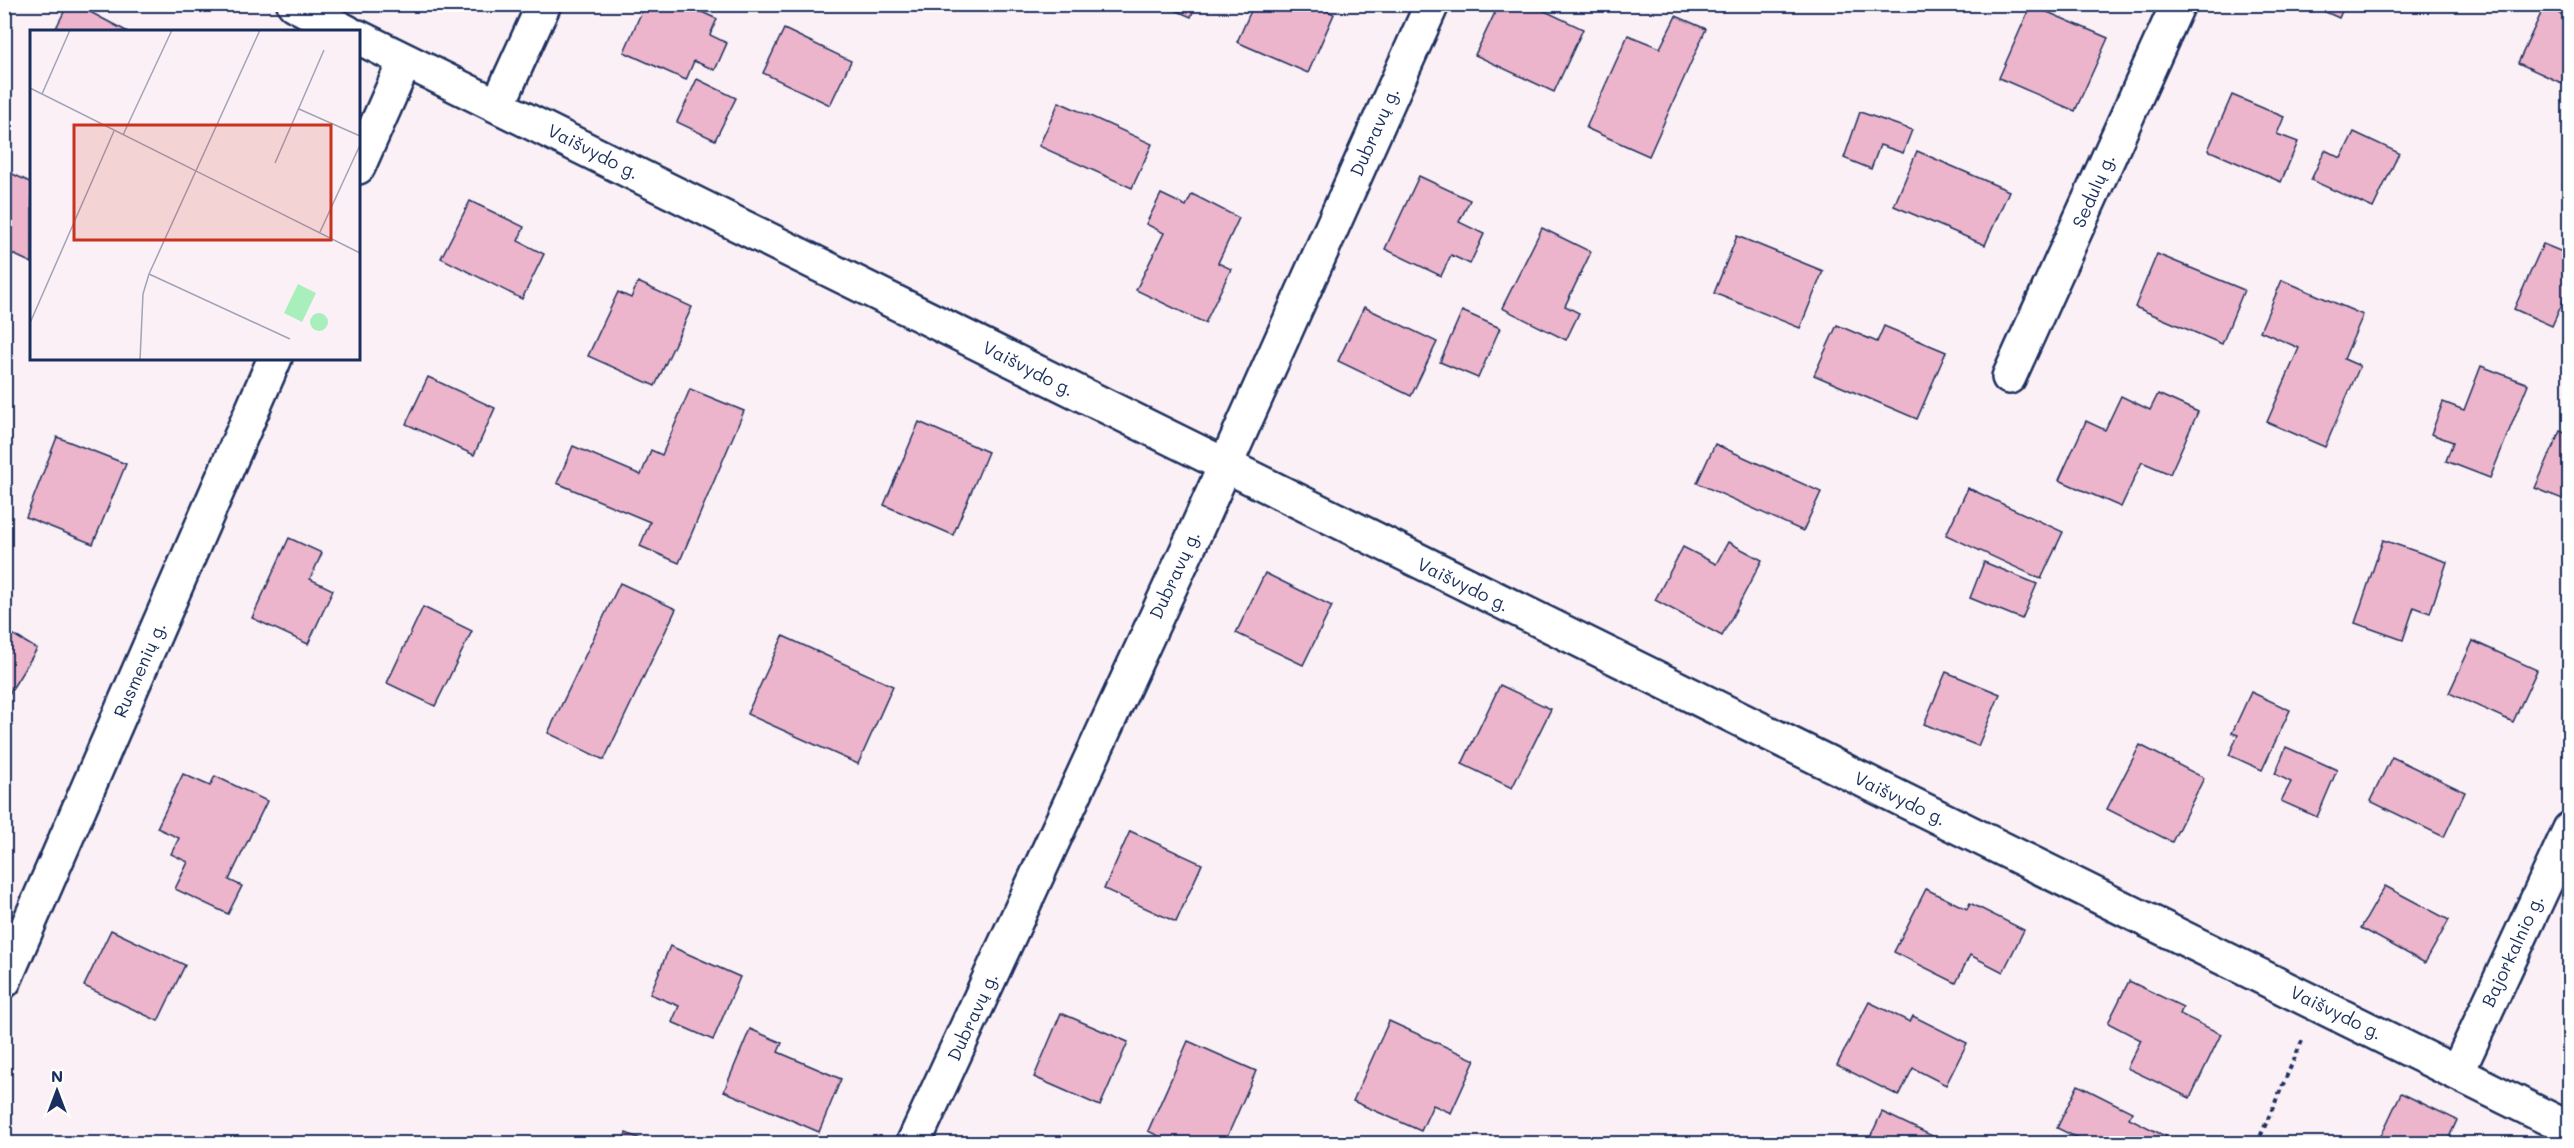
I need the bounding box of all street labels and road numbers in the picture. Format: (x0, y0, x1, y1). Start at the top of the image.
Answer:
street label: Dubravų g. (1344, 83, 1404, 180)
street label: Vaišvydo g. (544, 118, 643, 184)
street label: Sedulų g. (2066, 150, 2120, 231)
street label: Vaišvydo g. (979, 335, 1078, 401)
street label: Dubravų g. (1143, 527, 1205, 623)
street label: Vaišvydo g. (1413, 551, 1513, 617)
street label: Rusmenių g. (107, 618, 171, 721)
street label: Vaišvydo g. (1850, 765, 1950, 831)
street label: Bajorkalnio g. (2476, 891, 2549, 1011)
street label: Dubravų g. (941, 969, 1003, 1065)
street label: Vaišvydo g. (2286, 979, 2386, 1045)

